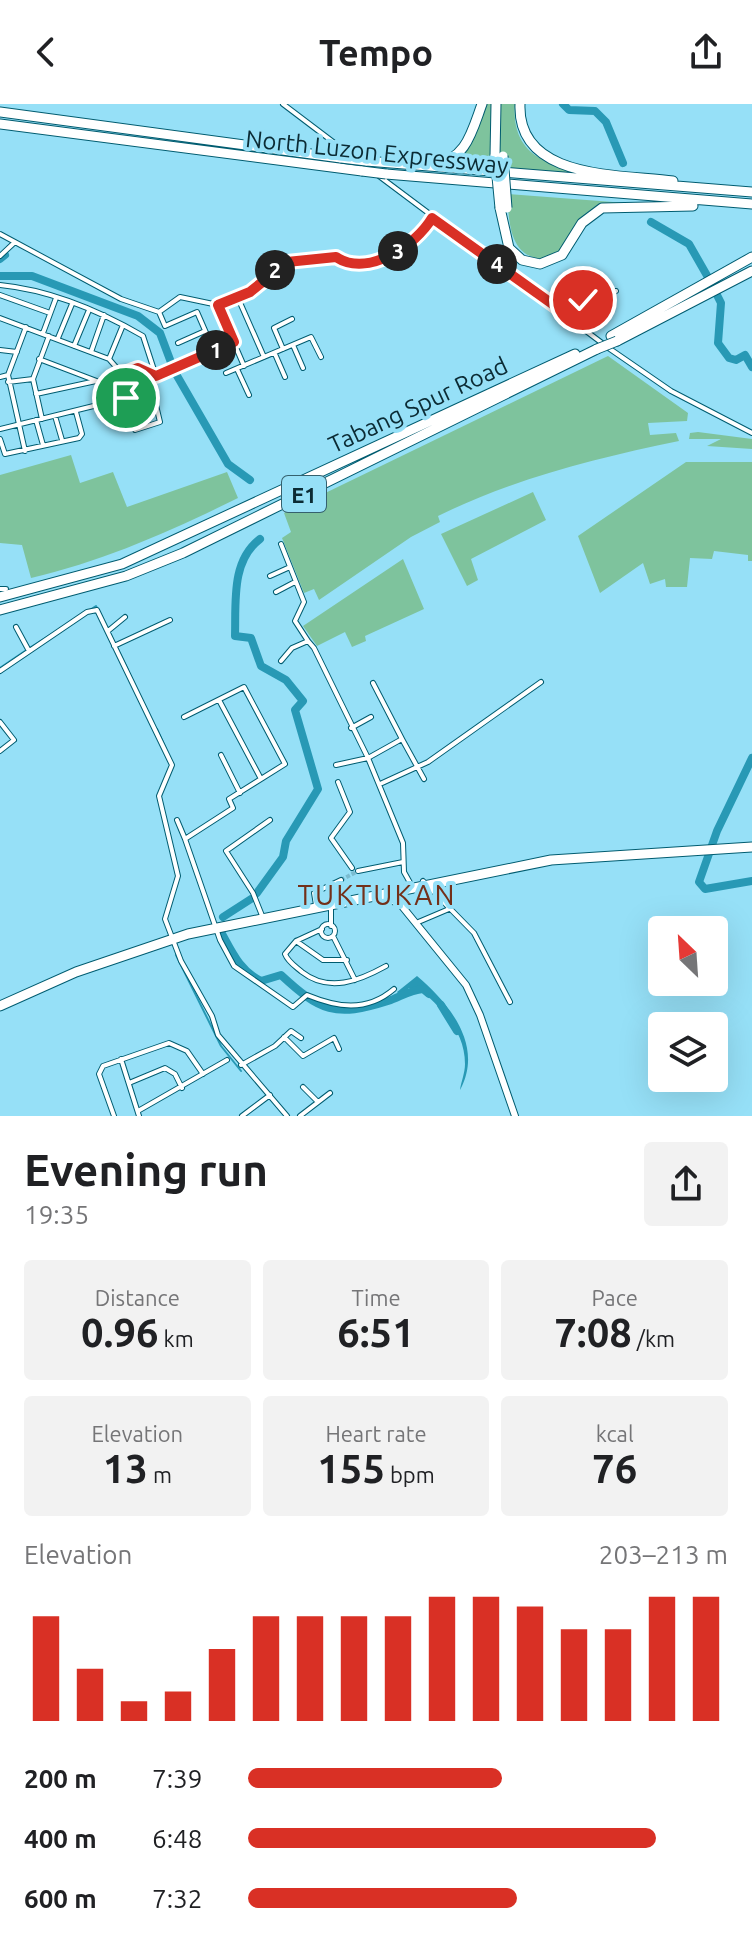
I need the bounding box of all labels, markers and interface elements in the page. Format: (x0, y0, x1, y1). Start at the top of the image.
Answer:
icon: back (24, 30, 68, 74)
icon: share (684, 30, 728, 74)
text: Tempo (319, 32, 433, 73)
street label: North Luzon Expressway (244, 125, 510, 179)
pin: 3 (378, 231, 418, 271)
text: 3 (392, 238, 404, 263)
pin: 4 (477, 244, 517, 284)
pin: 2 (255, 250, 295, 290)
text: 4 (491, 251, 503, 276)
text: 2 (269, 257, 281, 282)
pin (549, 266, 617, 334)
icon: check (561, 278, 605, 322)
pin: 1 (196, 330, 236, 370)
text: 1 (210, 337, 222, 362)
street label: Tabang Spur Road (324, 352, 512, 458)
pin (92, 364, 160, 432)
icon: arrive (104, 376, 148, 420)
road number: E1 (282, 476, 326, 512)
district label: TUKTUKAN (297, 879, 457, 910)
north arrow (648, 916, 728, 996)
map controls (648, 916, 728, 1092)
button: layers (648, 1012, 728, 1092)
button: share (644, 1142, 728, 1226)
text: Evening run (24, 1145, 268, 1194)
text: 19:35 (24, 1200, 89, 1229)
text: Distance (95, 1285, 180, 1310)
text: Time (351, 1285, 401, 1310)
text: Pace (591, 1285, 638, 1310)
text: 0.96 (81, 1310, 159, 1355)
text: 6:51 (337, 1310, 415, 1355)
text: 7:08 (554, 1310, 632, 1355)
text: km (159, 1326, 194, 1351)
text: /km (632, 1326, 675, 1351)
text: Elevation (91, 1421, 183, 1446)
text: Heart rate (325, 1421, 427, 1446)
text: kcal (596, 1421, 634, 1446)
text: 13 (103, 1446, 148, 1491)
text: 155 (317, 1446, 385, 1491)
text: 76 (592, 1446, 637, 1491)
text: m (148, 1462, 172, 1487)
text: bpm (385, 1462, 435, 1487)
text: Elevation (24, 1540, 132, 1569)
text: 203–213 m (599, 1540, 728, 1569)
text: 200 m (24, 1764, 97, 1793)
text: 7:39 (152, 1764, 202, 1793)
text: 400 m (24, 1824, 97, 1853)
text: 6:48 (152, 1824, 202, 1853)
text: 600 m (24, 1884, 97, 1913)
text: 7:32 (152, 1884, 202, 1913)

